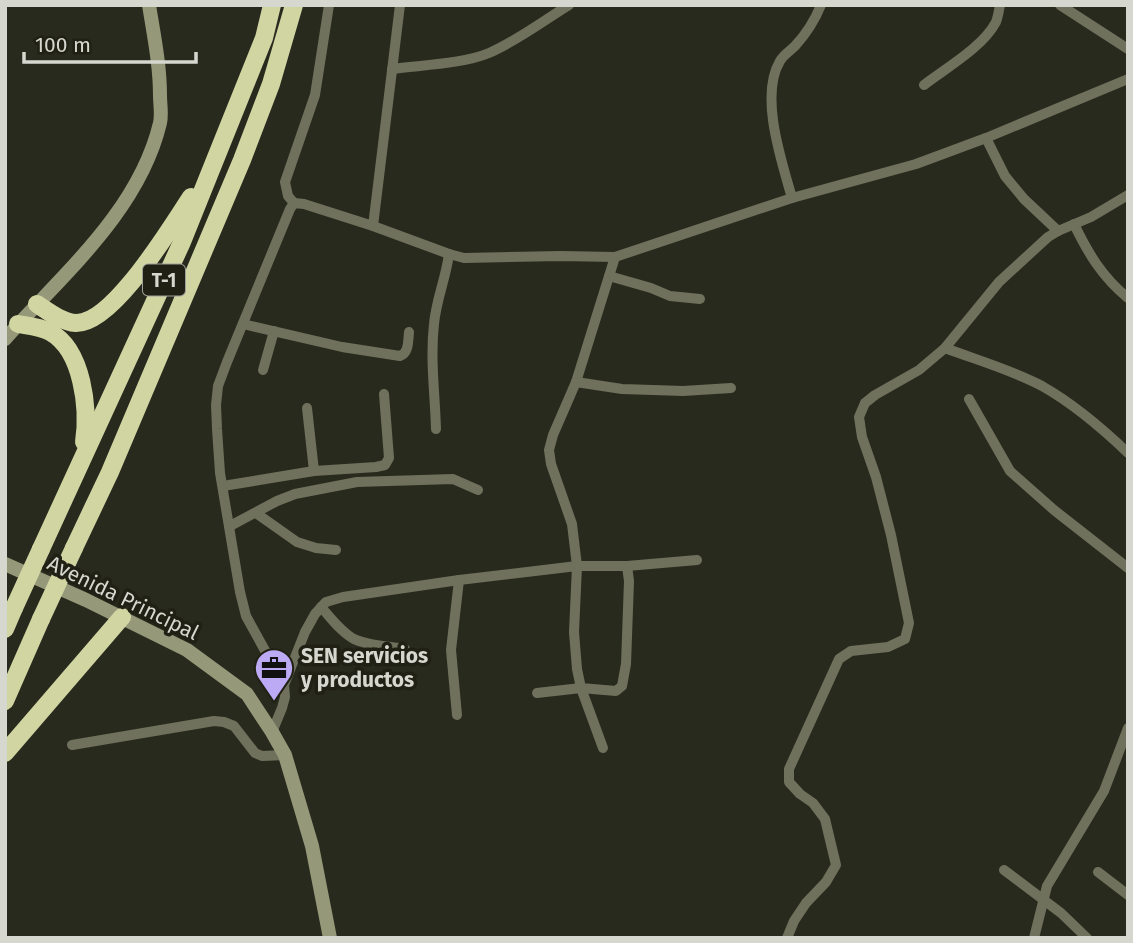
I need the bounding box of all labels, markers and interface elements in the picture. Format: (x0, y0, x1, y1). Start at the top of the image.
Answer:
scale bar (24, 21, 196, 65)
text: 100 m (35, 32, 91, 58)
road number: T-1 (143, 264, 185, 296)
street label: Avenida Principal (43, 550, 203, 646)
place label: SEN servicios y productos (300, 643, 428, 693)
office icon: SEN servicios y productos (253, 647, 295, 702)

